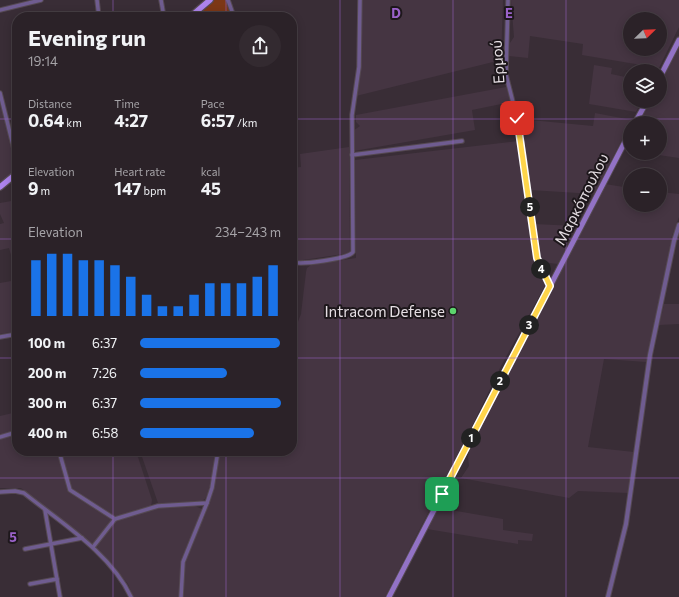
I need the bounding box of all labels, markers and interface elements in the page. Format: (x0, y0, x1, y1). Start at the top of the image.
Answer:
text: D (391, 5, 401, 21)
text: E (505, 5, 513, 21)
north arrow (623, 12, 667, 56)
map controls (623, 12, 667, 212)
text: Evening run (28, 24, 146, 51)
button: share (239, 25, 281, 67)
street label: Ερμού (486, 40, 508, 84)
text: 19:14 (28, 53, 58, 69)
button: layers (623, 64, 667, 108)
text: Distance (28, 97, 72, 110)
text: Time (114, 97, 140, 110)
text: Pace (201, 97, 225, 110)
pin (500, 101, 534, 135)
icon: check (506, 107, 528, 129)
text: 0.64 (28, 110, 64, 131)
text: 4:27 (114, 110, 148, 131)
text: 6:57 (201, 110, 235, 131)
text: km (64, 116, 82, 129)
text: /km (235, 116, 257, 129)
button: + (623, 116, 667, 160)
street label: Μαρκόπουλου (550, 150, 612, 248)
text: Elevation (28, 165, 74, 178)
text: Heart rate (114, 165, 165, 178)
text: kcal (201, 165, 220, 178)
button: − (623, 168, 667, 212)
text: 9 (28, 178, 39, 199)
text: 147 (114, 178, 141, 199)
text: 45 (201, 178, 221, 199)
text: m (39, 184, 50, 197)
text: bpm (141, 184, 166, 197)
pin: 5 (520, 197, 540, 217)
text: 5 (527, 200, 533, 213)
text: Elevation (28, 224, 83, 240)
text: 234–243 m (215, 224, 281, 240)
pin: 4 (531, 259, 551, 279)
text: 4 (538, 262, 544, 275)
place label: Intracom Defense (324, 302, 445, 320)
marker: Intracom Defense (448, 306, 458, 316)
pin: 3 (519, 315, 539, 335)
text: 3 (526, 318, 532, 331)
text: 100 m (28, 335, 65, 351)
text: 6:37 (92, 335, 117, 351)
text: 200 m (28, 365, 66, 381)
text: 7:26 (92, 365, 117, 381)
pin: 2 (490, 371, 510, 391)
text: 2 (497, 374, 503, 387)
text: 300 m (28, 395, 67, 411)
text: 6:37 (92, 395, 117, 411)
text: 400 m (28, 425, 67, 441)
text: 6:58 (92, 425, 118, 441)
pin: 1 (461, 428, 481, 448)
text: 1 (469, 431, 473, 444)
pin (425, 477, 459, 511)
icon: arrive (431, 483, 453, 505)
text: 5 (9, 529, 17, 545)

